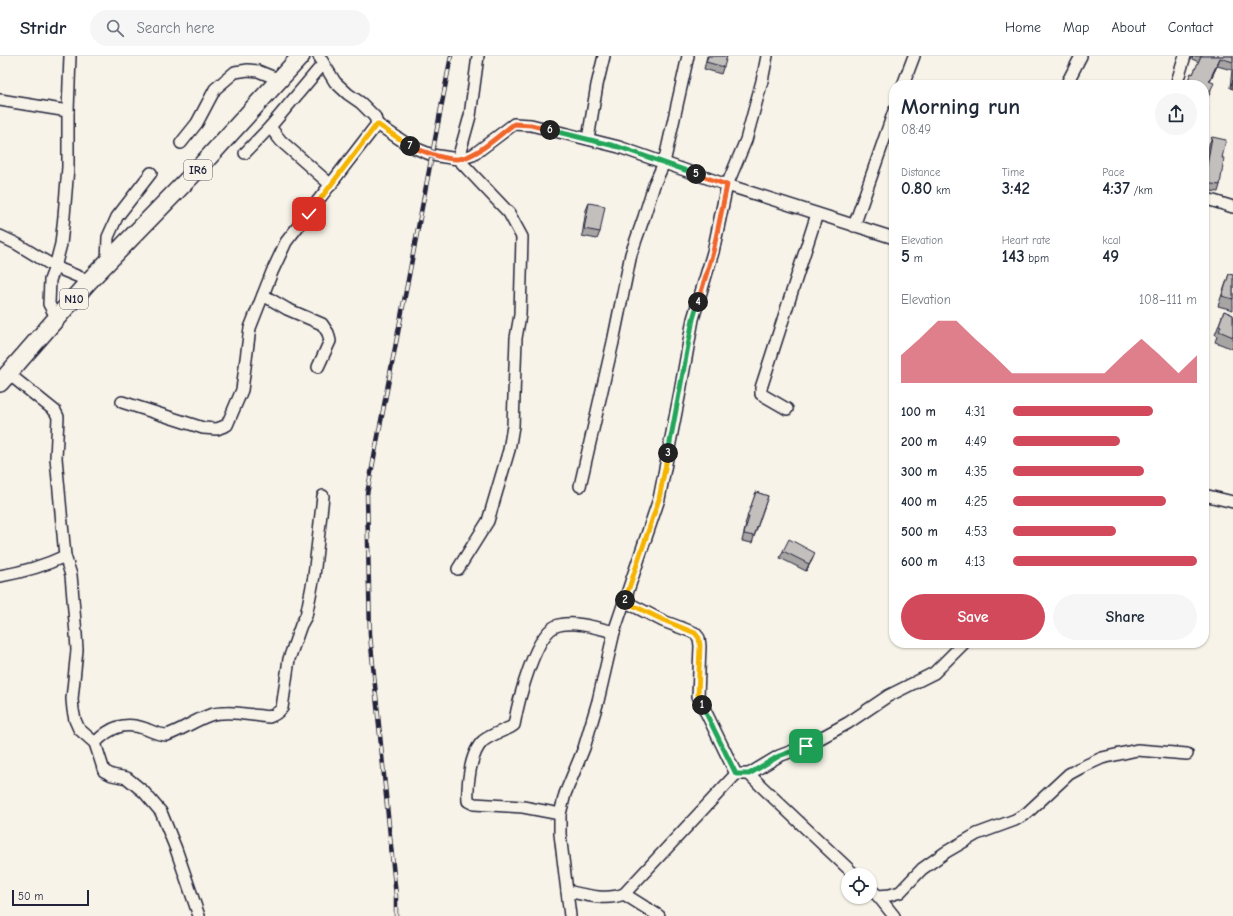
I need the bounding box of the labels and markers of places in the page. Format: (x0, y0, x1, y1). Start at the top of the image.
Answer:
pin: 6 (540, 120, 560, 140)
pin: 7 (400, 136, 420, 156)
pin: 5 (686, 164, 706, 184)
pin (292, 197, 326, 231)
pin: 4 (688, 292, 708, 312)
pin: 3 (658, 443, 678, 463)
pin: 2 (615, 590, 635, 610)
pin: 1 (692, 695, 712, 715)
pin (789, 729, 823, 763)

